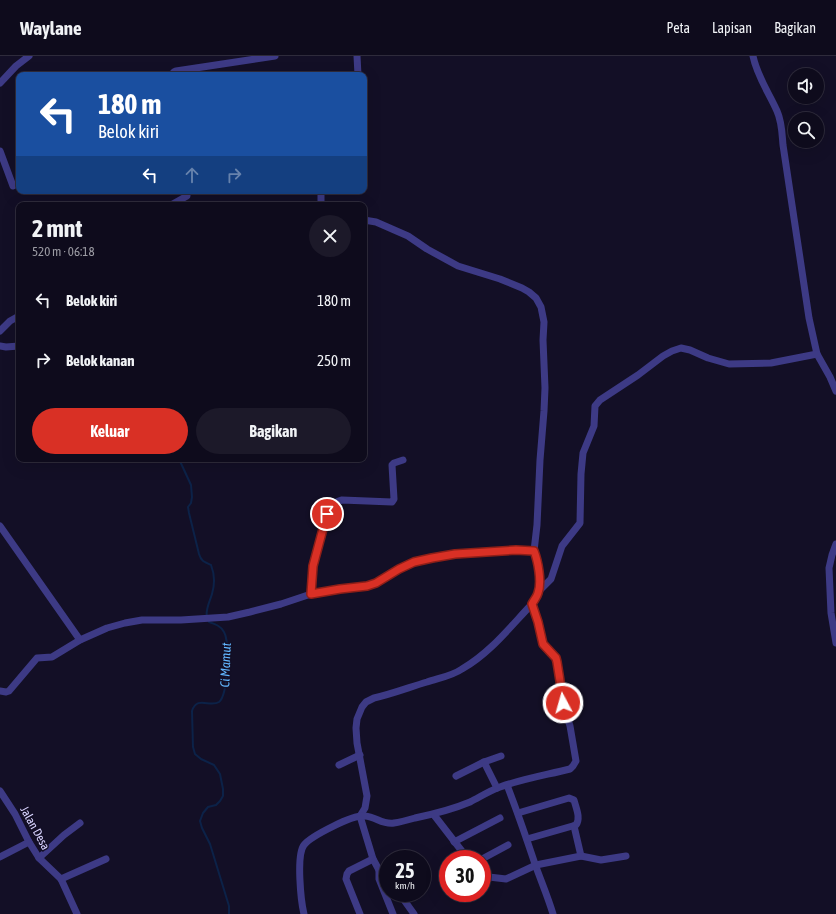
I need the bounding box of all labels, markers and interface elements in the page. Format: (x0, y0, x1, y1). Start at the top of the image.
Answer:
text: Waylane (20, 17, 82, 39)
text: Peta (666, 20, 690, 36)
text: Lapisan (712, 20, 752, 36)
text: Bagikan (774, 20, 816, 36)
map controls (788, 68, 824, 148)
button: sound (788, 68, 824, 104)
icon: left (32, 88, 84, 140)
text: 180 m (98, 88, 161, 120)
button: search (788, 112, 824, 148)
text: Belok kiri (98, 121, 159, 142)
icon: left (139, 164, 161, 186)
icon: ahead (181, 164, 203, 186)
icon: right (223, 164, 245, 186)
text: 2 mnt (32, 215, 82, 242)
button: close (309, 215, 351, 257)
text: 520 m · 06:18 (32, 244, 95, 259)
icon: left (32, 289, 54, 311)
text: Belok kiri (66, 292, 117, 309)
text: 180 m (317, 292, 351, 309)
icon: right (32, 349, 54, 371)
text: Belok kanan (66, 352, 135, 369)
text: 250 m (317, 352, 351, 369)
button: Keluar (32, 408, 188, 454)
button: Bagikan (196, 408, 351, 454)
pin (310, 497, 344, 531)
icon: arrive (316, 503, 338, 525)
water label: Ci Mamut (217, 642, 234, 688)
position arrow (542, 682, 584, 724)
street label: Jalan Desa (17, 804, 53, 852)
speed limit sign: 30 (439, 850, 491, 902)
text: 25 (396, 859, 414, 882)
text: km/h (395, 880, 415, 891)

